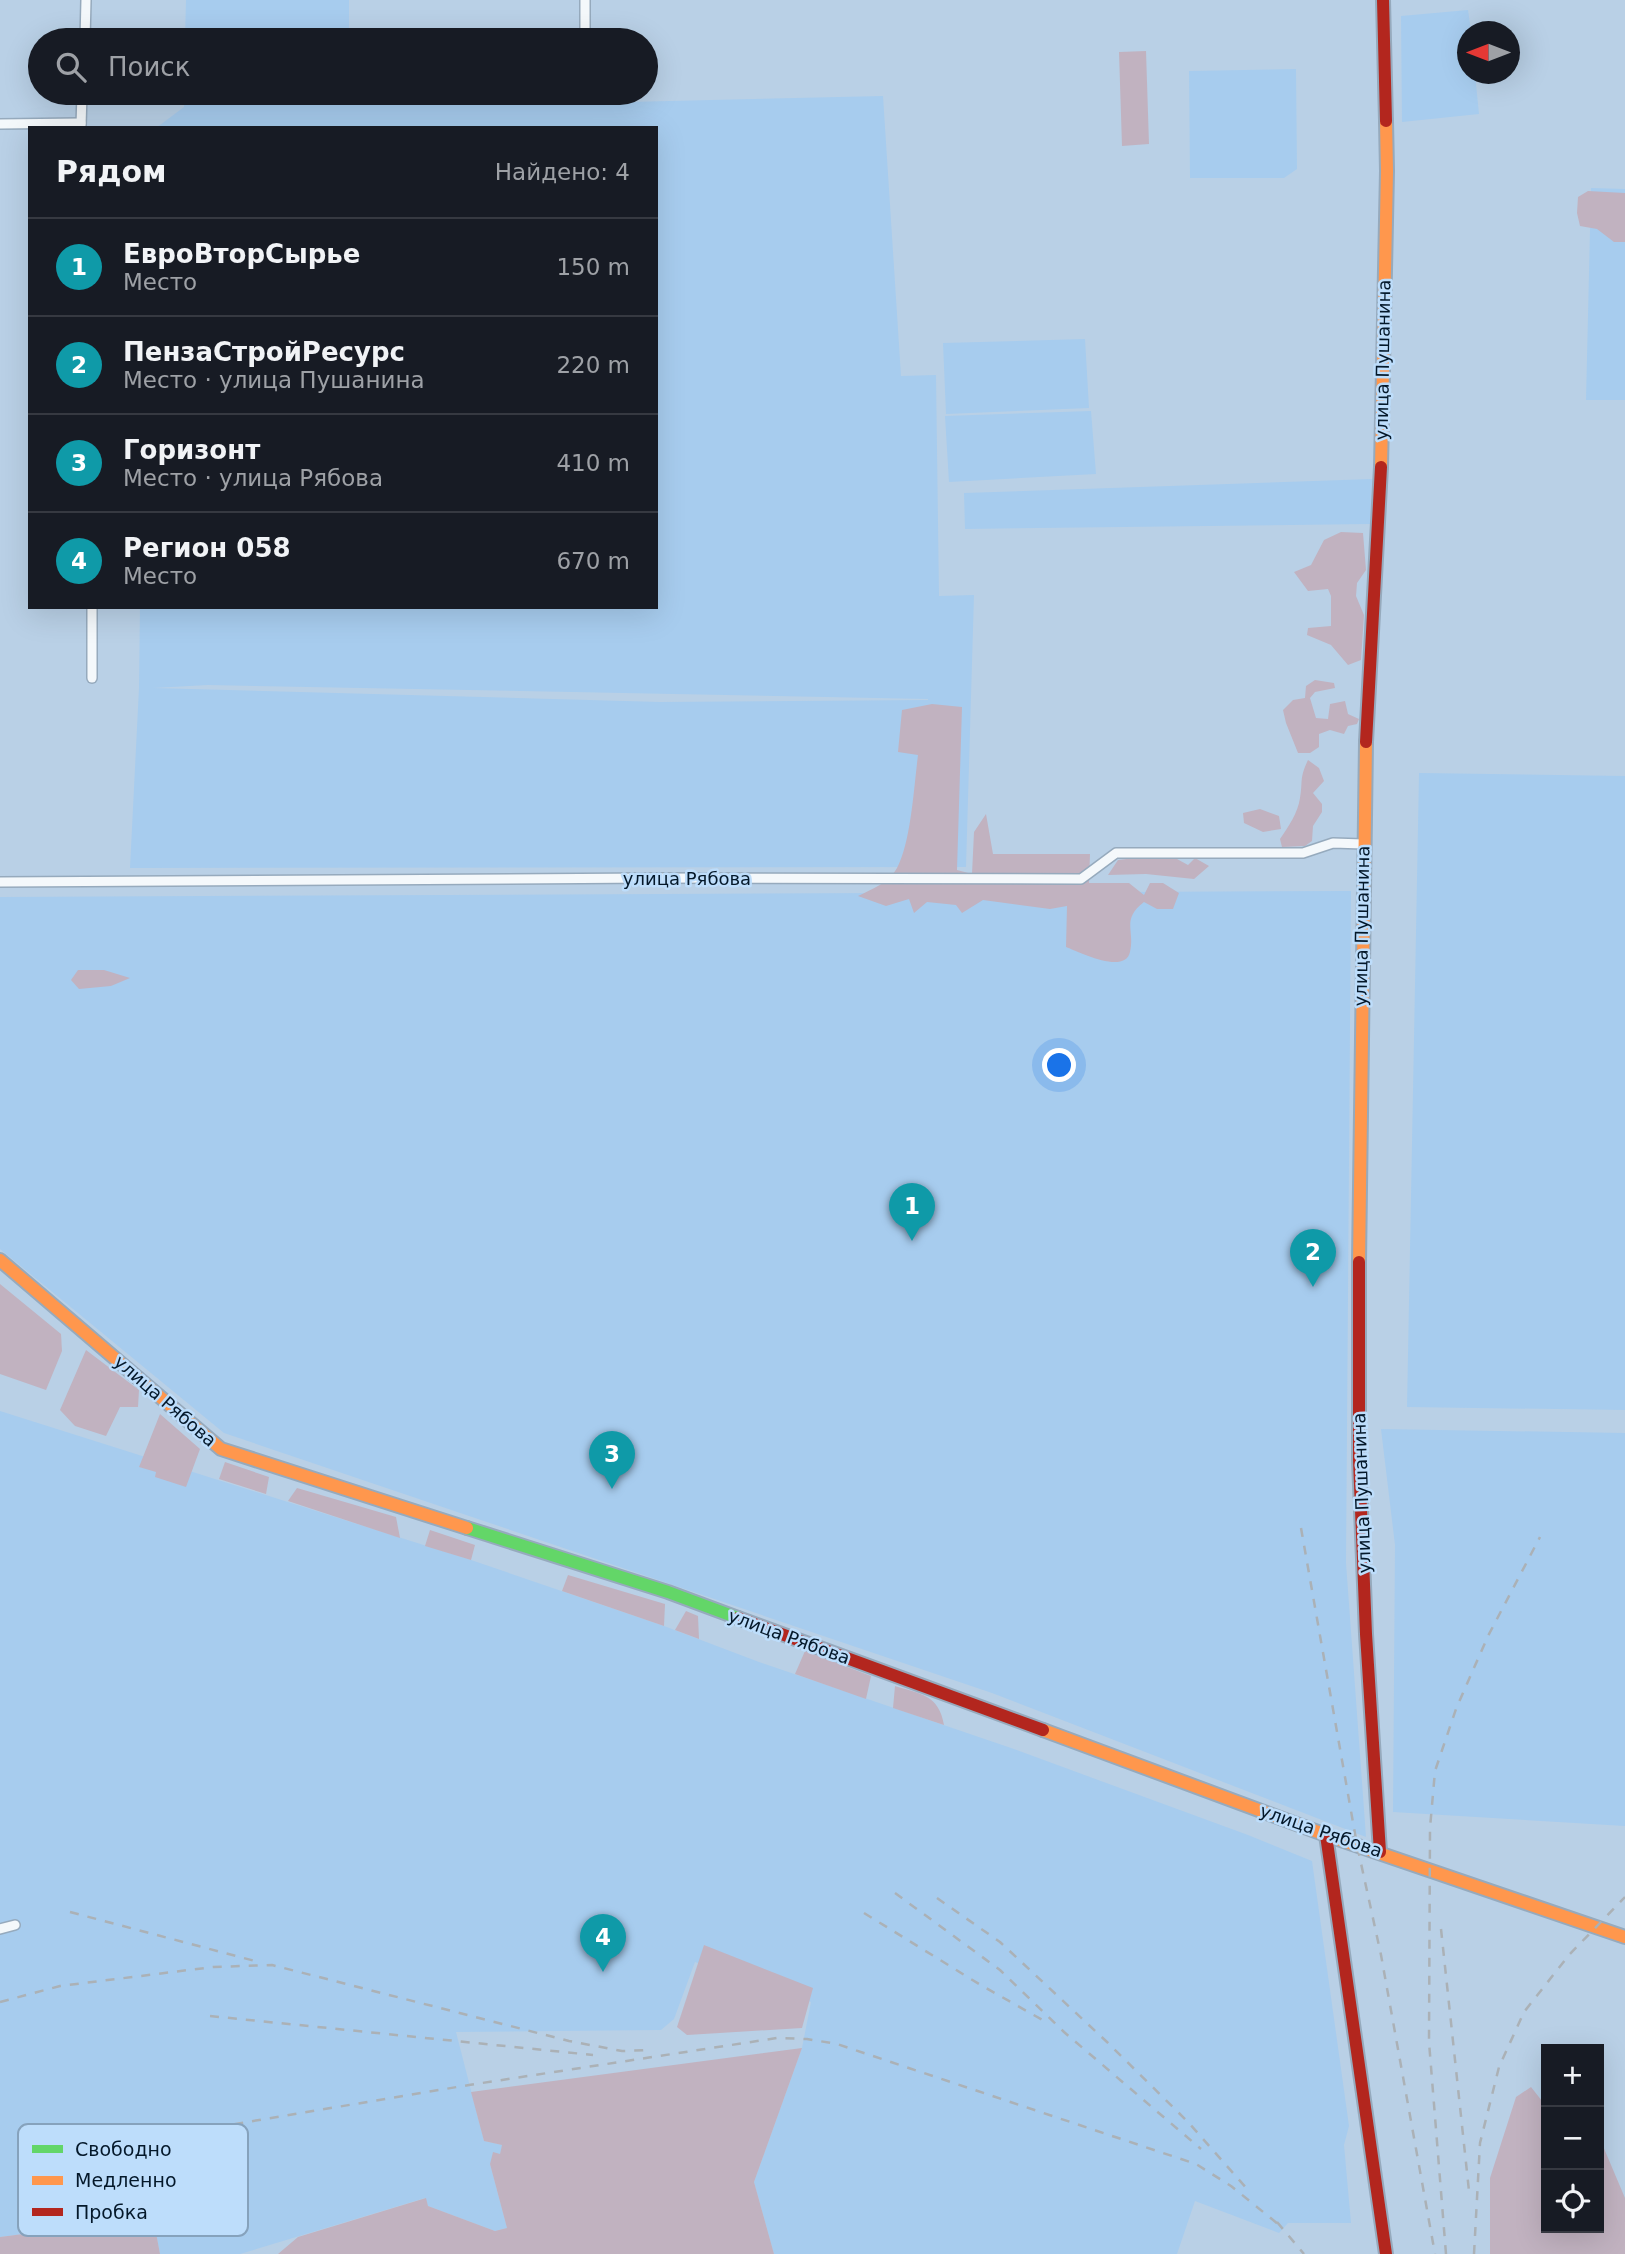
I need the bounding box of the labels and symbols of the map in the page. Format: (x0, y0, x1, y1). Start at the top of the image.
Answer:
north arrow (1457, 21, 1520, 84)
street label: улица Пушанина (1371, 279, 1394, 441)
street label: улица Пушанина (1350, 845, 1373, 1007)
street label: улица Рябова (623, 868, 751, 889)
your location (1042, 1048, 1076, 1082)
pin: 1 (889, 1183, 935, 1241)
pin: 2 (1290, 1229, 1336, 1287)
street label: улица Рябова (110, 1351, 221, 1451)
street label: улица Пушанина (1348, 1412, 1375, 1574)
pin: 3 (589, 1431, 635, 1489)
street label: улица Рябова (725, 1605, 853, 1668)
street label: улица Рябова (1257, 1800, 1385, 1861)
pin: 4 (580, 1914, 626, 1972)
legend (18, 2124, 248, 2236)
text: Свободно (75, 2138, 172, 2160)
text: Медленно (75, 2169, 177, 2191)
text: Пробка (75, 2201, 148, 2223)

